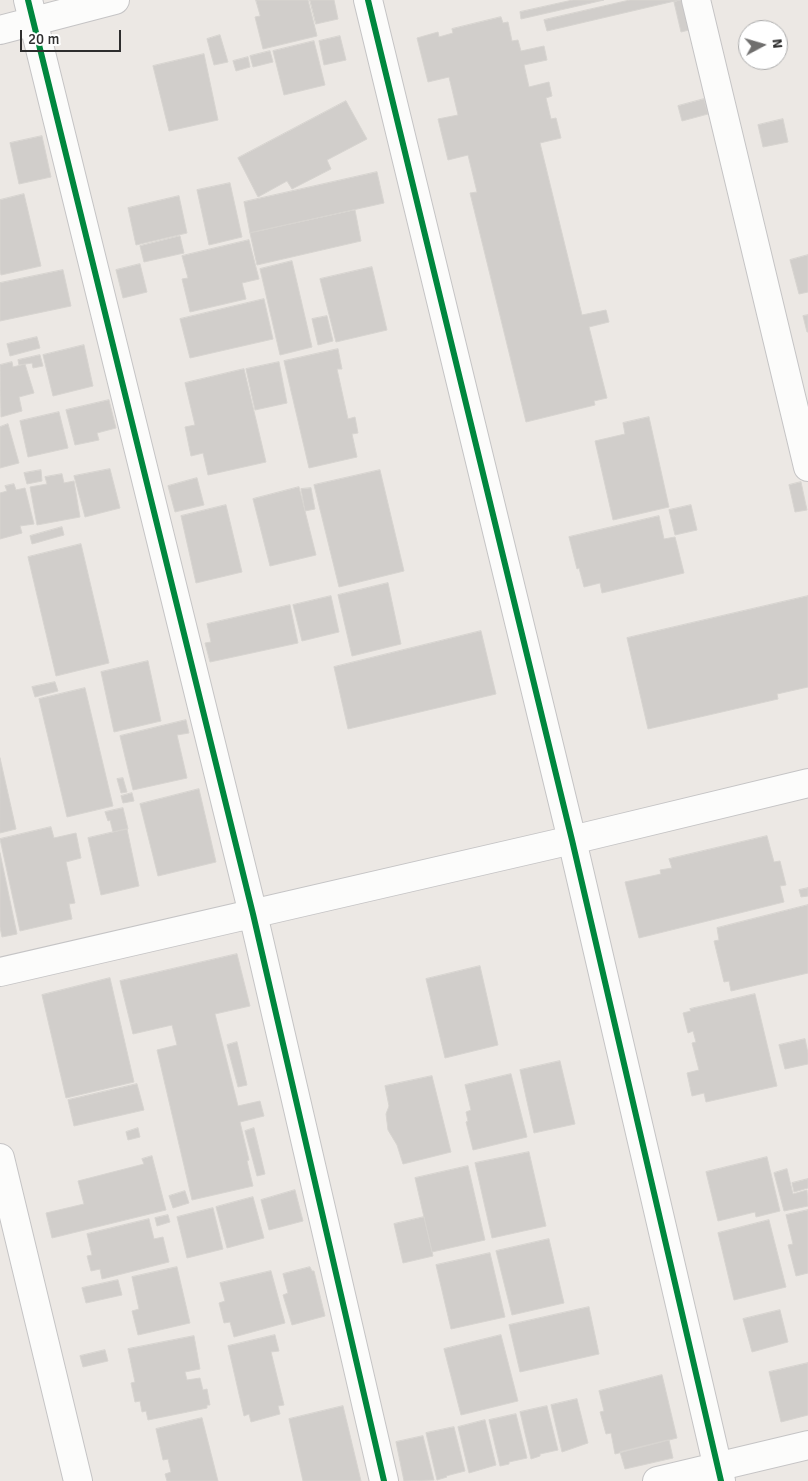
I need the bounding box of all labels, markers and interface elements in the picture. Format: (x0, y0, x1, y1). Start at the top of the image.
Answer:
scale bar (22, 20, 124, 52)
north arrow (738, 20, 788, 70)
text: 20 m (28, 30, 59, 48)
text: N (768, 38, 786, 49)

